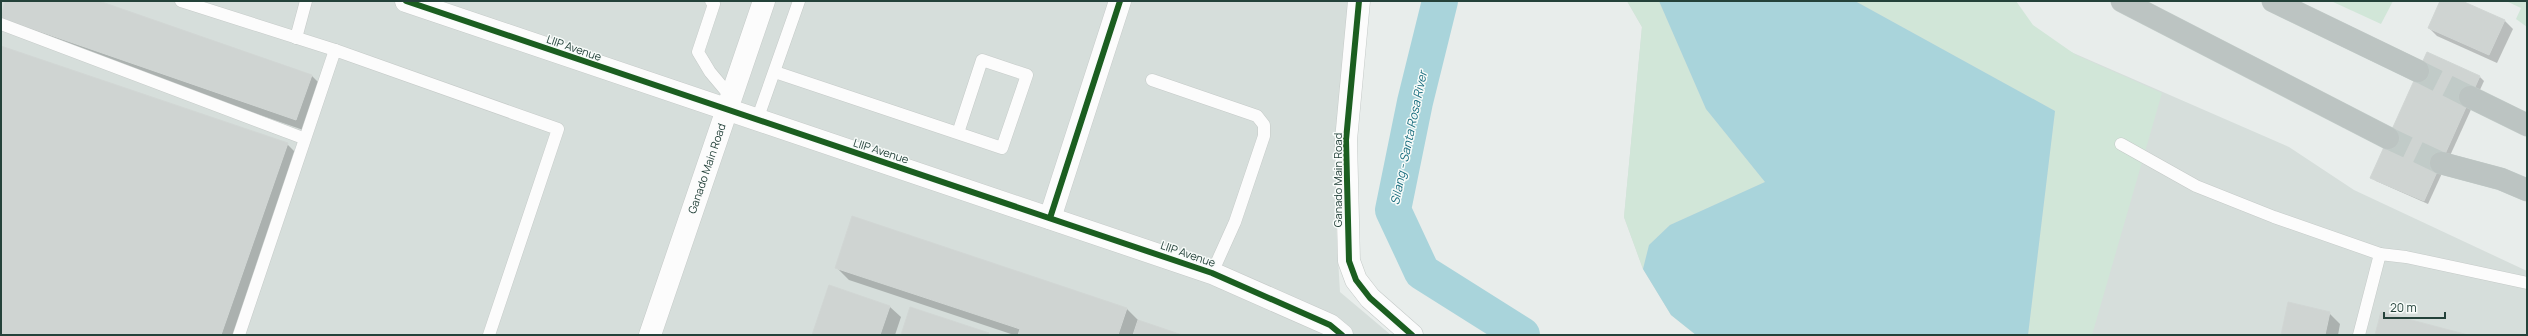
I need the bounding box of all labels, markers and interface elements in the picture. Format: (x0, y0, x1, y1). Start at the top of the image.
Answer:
street label: LIIP Avenue (545, 31, 604, 64)
water label: Silang - Santa Rosa River (1386, 68, 1431, 206)
street label: Ganado Main Road (684, 121, 729, 215)
street label: Ganado Main Road (1330, 133, 1345, 227)
street label: LIIP Avenue (852, 135, 911, 167)
street label: LIIP Avenue (1159, 237, 1218, 270)
scale bar (2384, 294, 2445, 320)
text: 20 m (2390, 299, 2417, 316)

